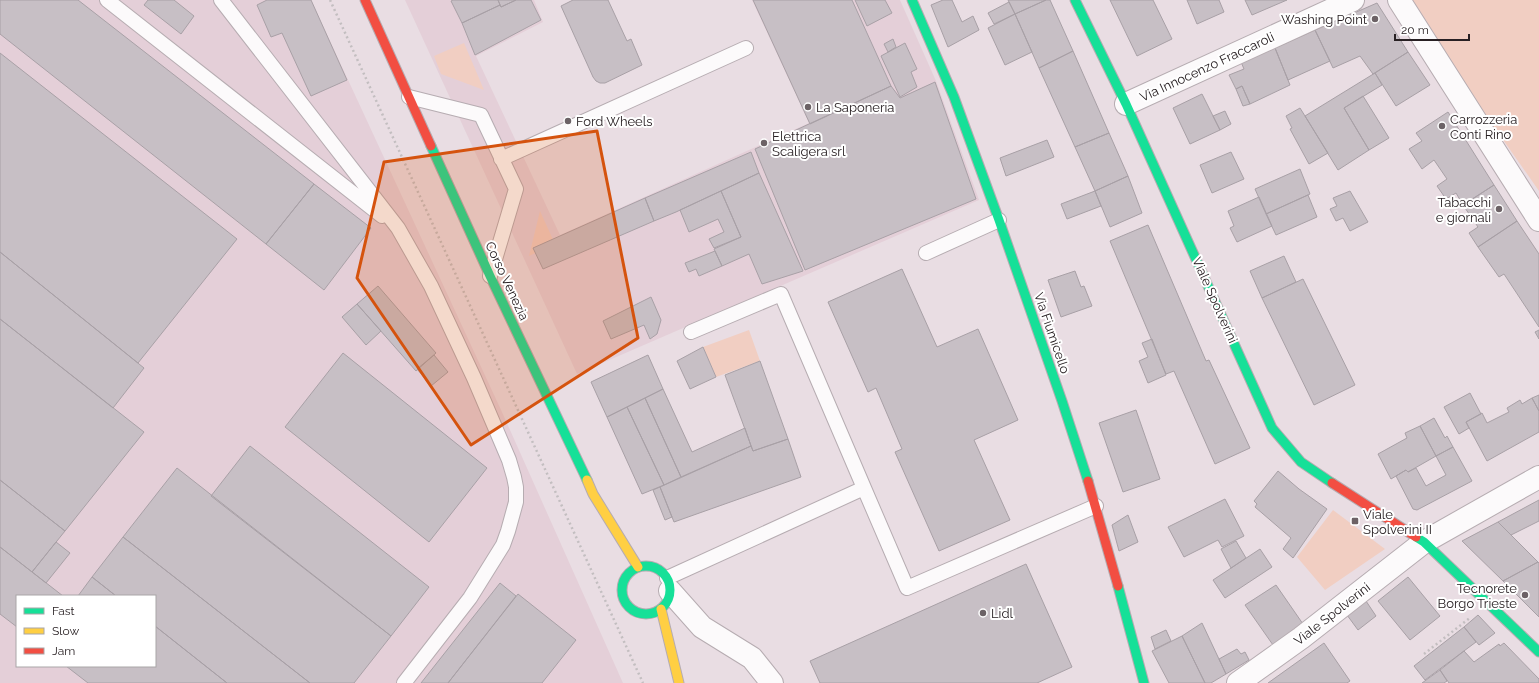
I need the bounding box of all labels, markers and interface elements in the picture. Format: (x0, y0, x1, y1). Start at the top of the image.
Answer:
place label: Washing Point (1281, 12, 1368, 27)
marker: Washing Point (1370, 14, 1380, 24)
scale bar (1395, 16, 1469, 42)
text: 20 m (1401, 23, 1429, 37)
street label: Via Innocenzo Fraccaroli (1138, 29, 1276, 105)
place label: La Saponeria (816, 100, 894, 115)
marker: La Saponeria (803, 102, 813, 112)
place label: Carrozzeria Conti Rino (1450, 112, 1517, 142)
place label: Ford Wheels (576, 114, 653, 129)
marker: Ford Wheels (563, 116, 573, 126)
marker: Carrozzeria Conti Rino (1437, 121, 1447, 131)
place label: Elettrica Scaligera srl (772, 129, 846, 159)
marker: Elettrica Scaligera srl (759, 138, 769, 148)
place label: Tabacchi e giornali (1436, 195, 1491, 225)
marker: Tabacchi e giornali (1494, 204, 1504, 214)
street label: Corso Venezia (482, 239, 532, 323)
street label: Viale Spolverini (1189, 255, 1241, 345)
street label: Via Fiumicello (1031, 291, 1073, 376)
place label: Viale Spolverini II (1363, 507, 1432, 537)
marker: Viale Spolverini II (1350, 516, 1360, 526)
street label: Viale Spolverini (1291, 580, 1373, 648)
place label: Tecnorete Borgo Trieste (1438, 581, 1517, 611)
marker: Tecnorete Borgo Trieste (1520, 590, 1530, 600)
legend (16, 595, 156, 667)
text: Fast (52, 604, 75, 618)
place label: Lidl (991, 606, 1013, 621)
marker: Lidl (978, 608, 988, 618)
text: Slow (52, 624, 79, 638)
text: Jam (52, 644, 75, 658)

